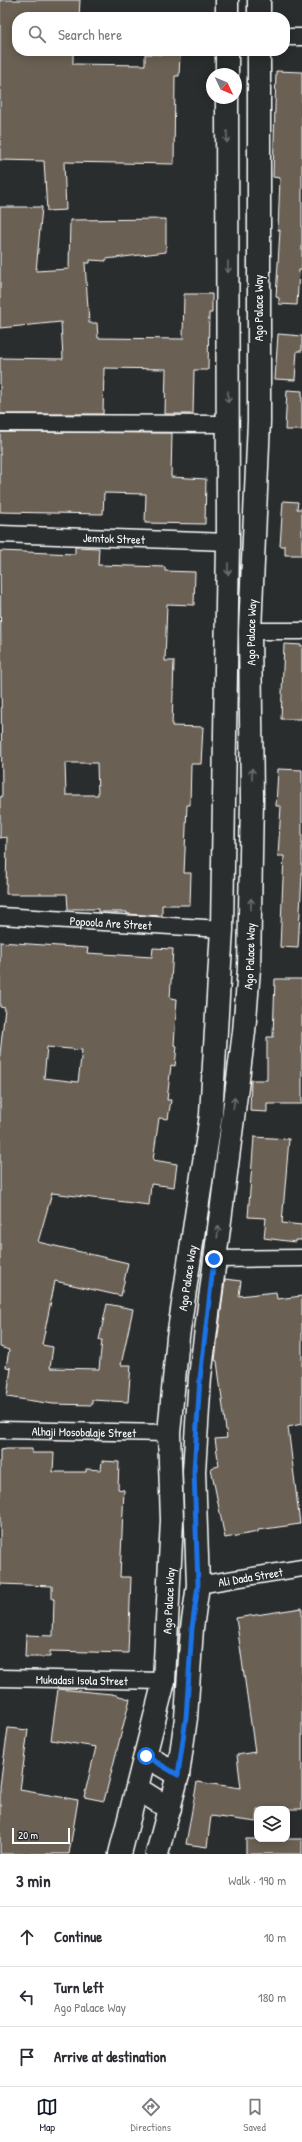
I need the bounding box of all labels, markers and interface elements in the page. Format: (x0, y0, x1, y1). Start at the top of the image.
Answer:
search box (12, 12, 290, 56)
icon: search (26, 23, 48, 45)
text: Search here (58, 24, 122, 45)
north arrow (206, 68, 242, 104)
one-way arrow (223, 130, 231, 143)
one-way arrow (224, 260, 232, 273)
street label: Ago Palace Way (250, 275, 267, 341)
one-way arrow (224, 390, 232, 403)
street label: Jemtok Street (83, 528, 146, 548)
one-way arrow (224, 562, 232, 575)
street label: Ago Palace Way (241, 599, 260, 666)
one-way arrow (248, 768, 256, 781)
one-way arrow (247, 898, 254, 911)
street label: Popoola Are Street (69, 912, 153, 933)
street label: Ago Palace Way (239, 923, 258, 990)
one-way arrow (230, 1097, 238, 1110)
one-way arrow (214, 1226, 221, 1239)
street label: Ago Palace Way (173, 1244, 200, 1312)
route end (205, 1250, 223, 1268)
street label: Alhaji Mosobalaje Street (32, 1422, 137, 1441)
street label: Ali Dada Street (217, 1563, 285, 1590)
street label: Ago Palace Way (158, 1567, 178, 1634)
street label: Mukadasi Isola Street (36, 1670, 129, 1689)
route start (137, 1747, 155, 1765)
map controls (254, 1806, 290, 1842)
button: layers (254, 1806, 290, 1842)
scale bar (12, 1826, 70, 1845)
text: 20 m (18, 1828, 38, 1842)
text: 3 min (16, 1869, 51, 1892)
text: Walk · 190 m (228, 1871, 286, 1889)
icon: ahead (16, 1926, 38, 1948)
text: Continue (54, 1926, 102, 1947)
text: 10 m (264, 1928, 286, 1946)
text: Turn left (54, 1977, 104, 1998)
icon: left (16, 1986, 38, 2008)
text: 180 m (258, 1988, 286, 2006)
text: Ago Palace Way (54, 1998, 126, 2016)
icon: arrive (16, 2046, 38, 2068)
text: Arrive at destination (54, 2046, 166, 2067)
tab: Map (36, 2096, 58, 2134)
tab: Directions (131, 2096, 171, 2134)
tab: Saved (243, 2096, 266, 2134)

